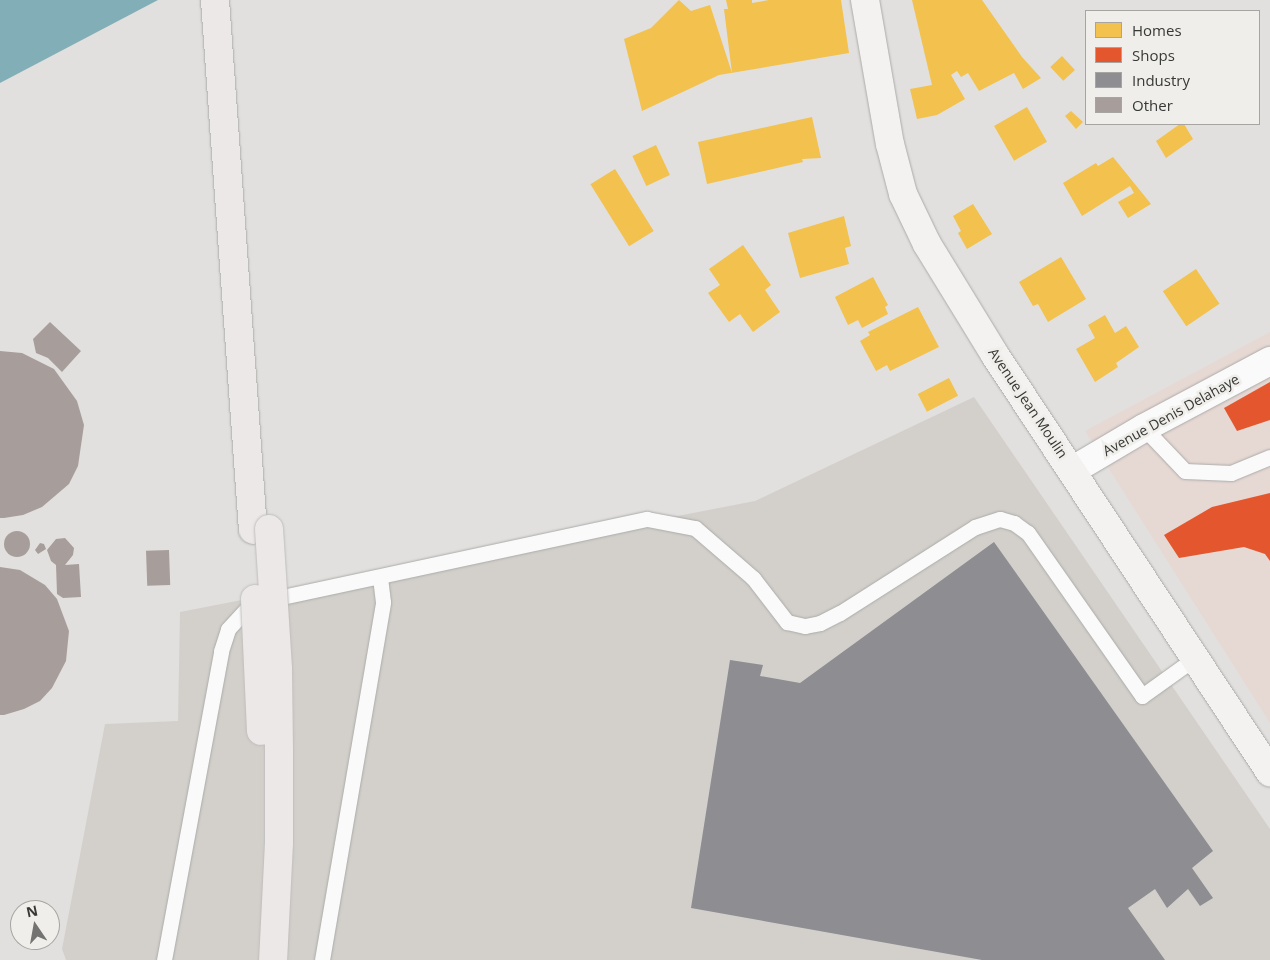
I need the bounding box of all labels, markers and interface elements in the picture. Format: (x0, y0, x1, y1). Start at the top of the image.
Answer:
legend (1085, 10, 1260, 125)
text: Homes (1132, 20, 1182, 40)
text: Shops (1132, 45, 1175, 65)
text: Industry (1132, 70, 1190, 90)
text: Other (1132, 95, 1173, 115)
street label: Avenue Jean Moulin (985, 345, 1071, 461)
street label: Avenue Denis Delahaye (1100, 370, 1242, 460)
north arrow (10, 900, 60, 950)
text: N (24, 900, 40, 921)

